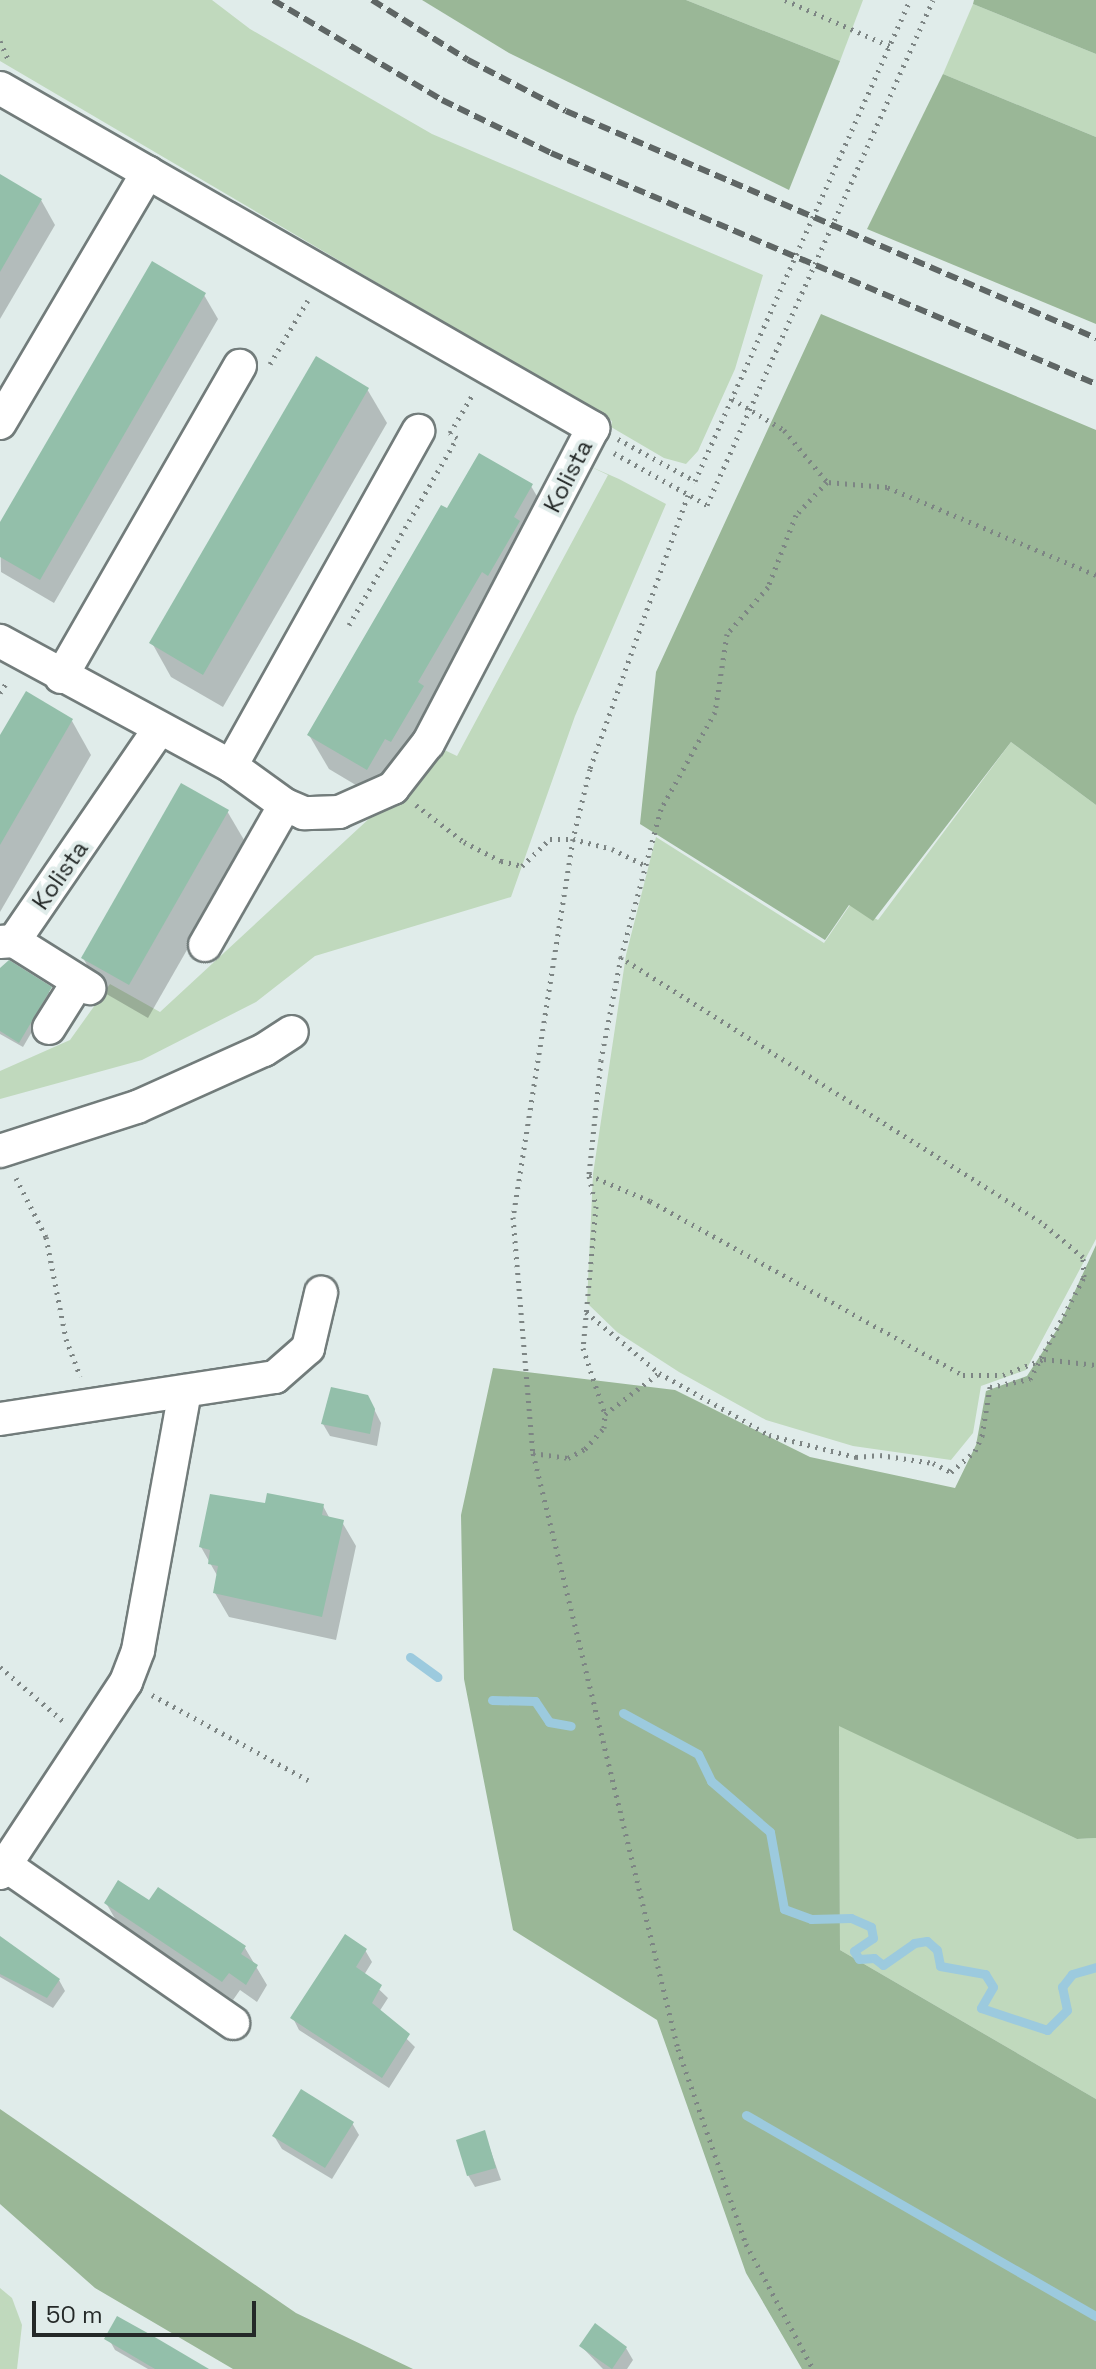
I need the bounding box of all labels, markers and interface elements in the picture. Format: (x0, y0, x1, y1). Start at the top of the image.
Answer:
street label: Kolista (537, 435, 599, 517)
street label: Kolista (26, 835, 94, 915)
scale bar (36, 2285, 260, 2335)
text: 50 m (46, 2299, 103, 2330)

